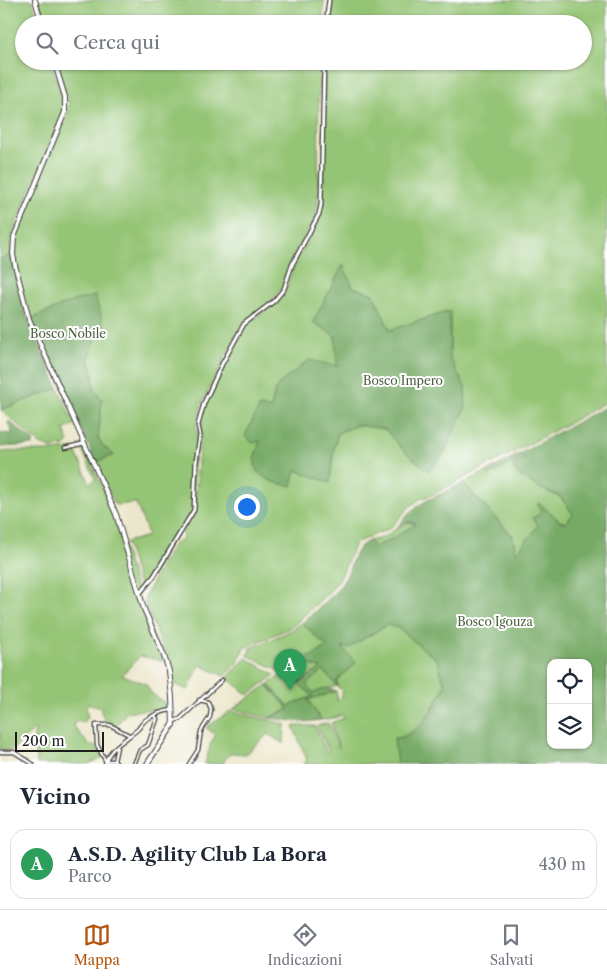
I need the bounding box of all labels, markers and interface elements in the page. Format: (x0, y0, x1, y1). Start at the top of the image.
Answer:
search box (15, 15, 592, 70)
icon: search (33, 29, 61, 57)
text: Cerca qui (73, 31, 160, 54)
park label: Bosco Nobile (30, 326, 106, 341)
park label: Bosco Impero (363, 373, 443, 388)
your location (234, 494, 260, 520)
park label: Bosco Igouza (457, 614, 534, 629)
pin: A (274, 649, 306, 690)
map controls (547, 659, 592, 749)
button: locate (547, 659, 592, 704)
button: layers (547, 704, 592, 749)
scale bar (15, 729, 104, 752)
text: 200 m (22, 732, 65, 750)
text: Vicino (20, 784, 90, 809)
text: A.S.D. Agility Club La Bora (68, 843, 327, 866)
text: A (31, 854, 43, 874)
text: 430 m (539, 854, 586, 874)
text: Parco (68, 866, 112, 886)
tab: Mappa (74, 921, 120, 969)
tab: Indicazioni (267, 921, 342, 969)
tab: Salvati (490, 921, 533, 969)

